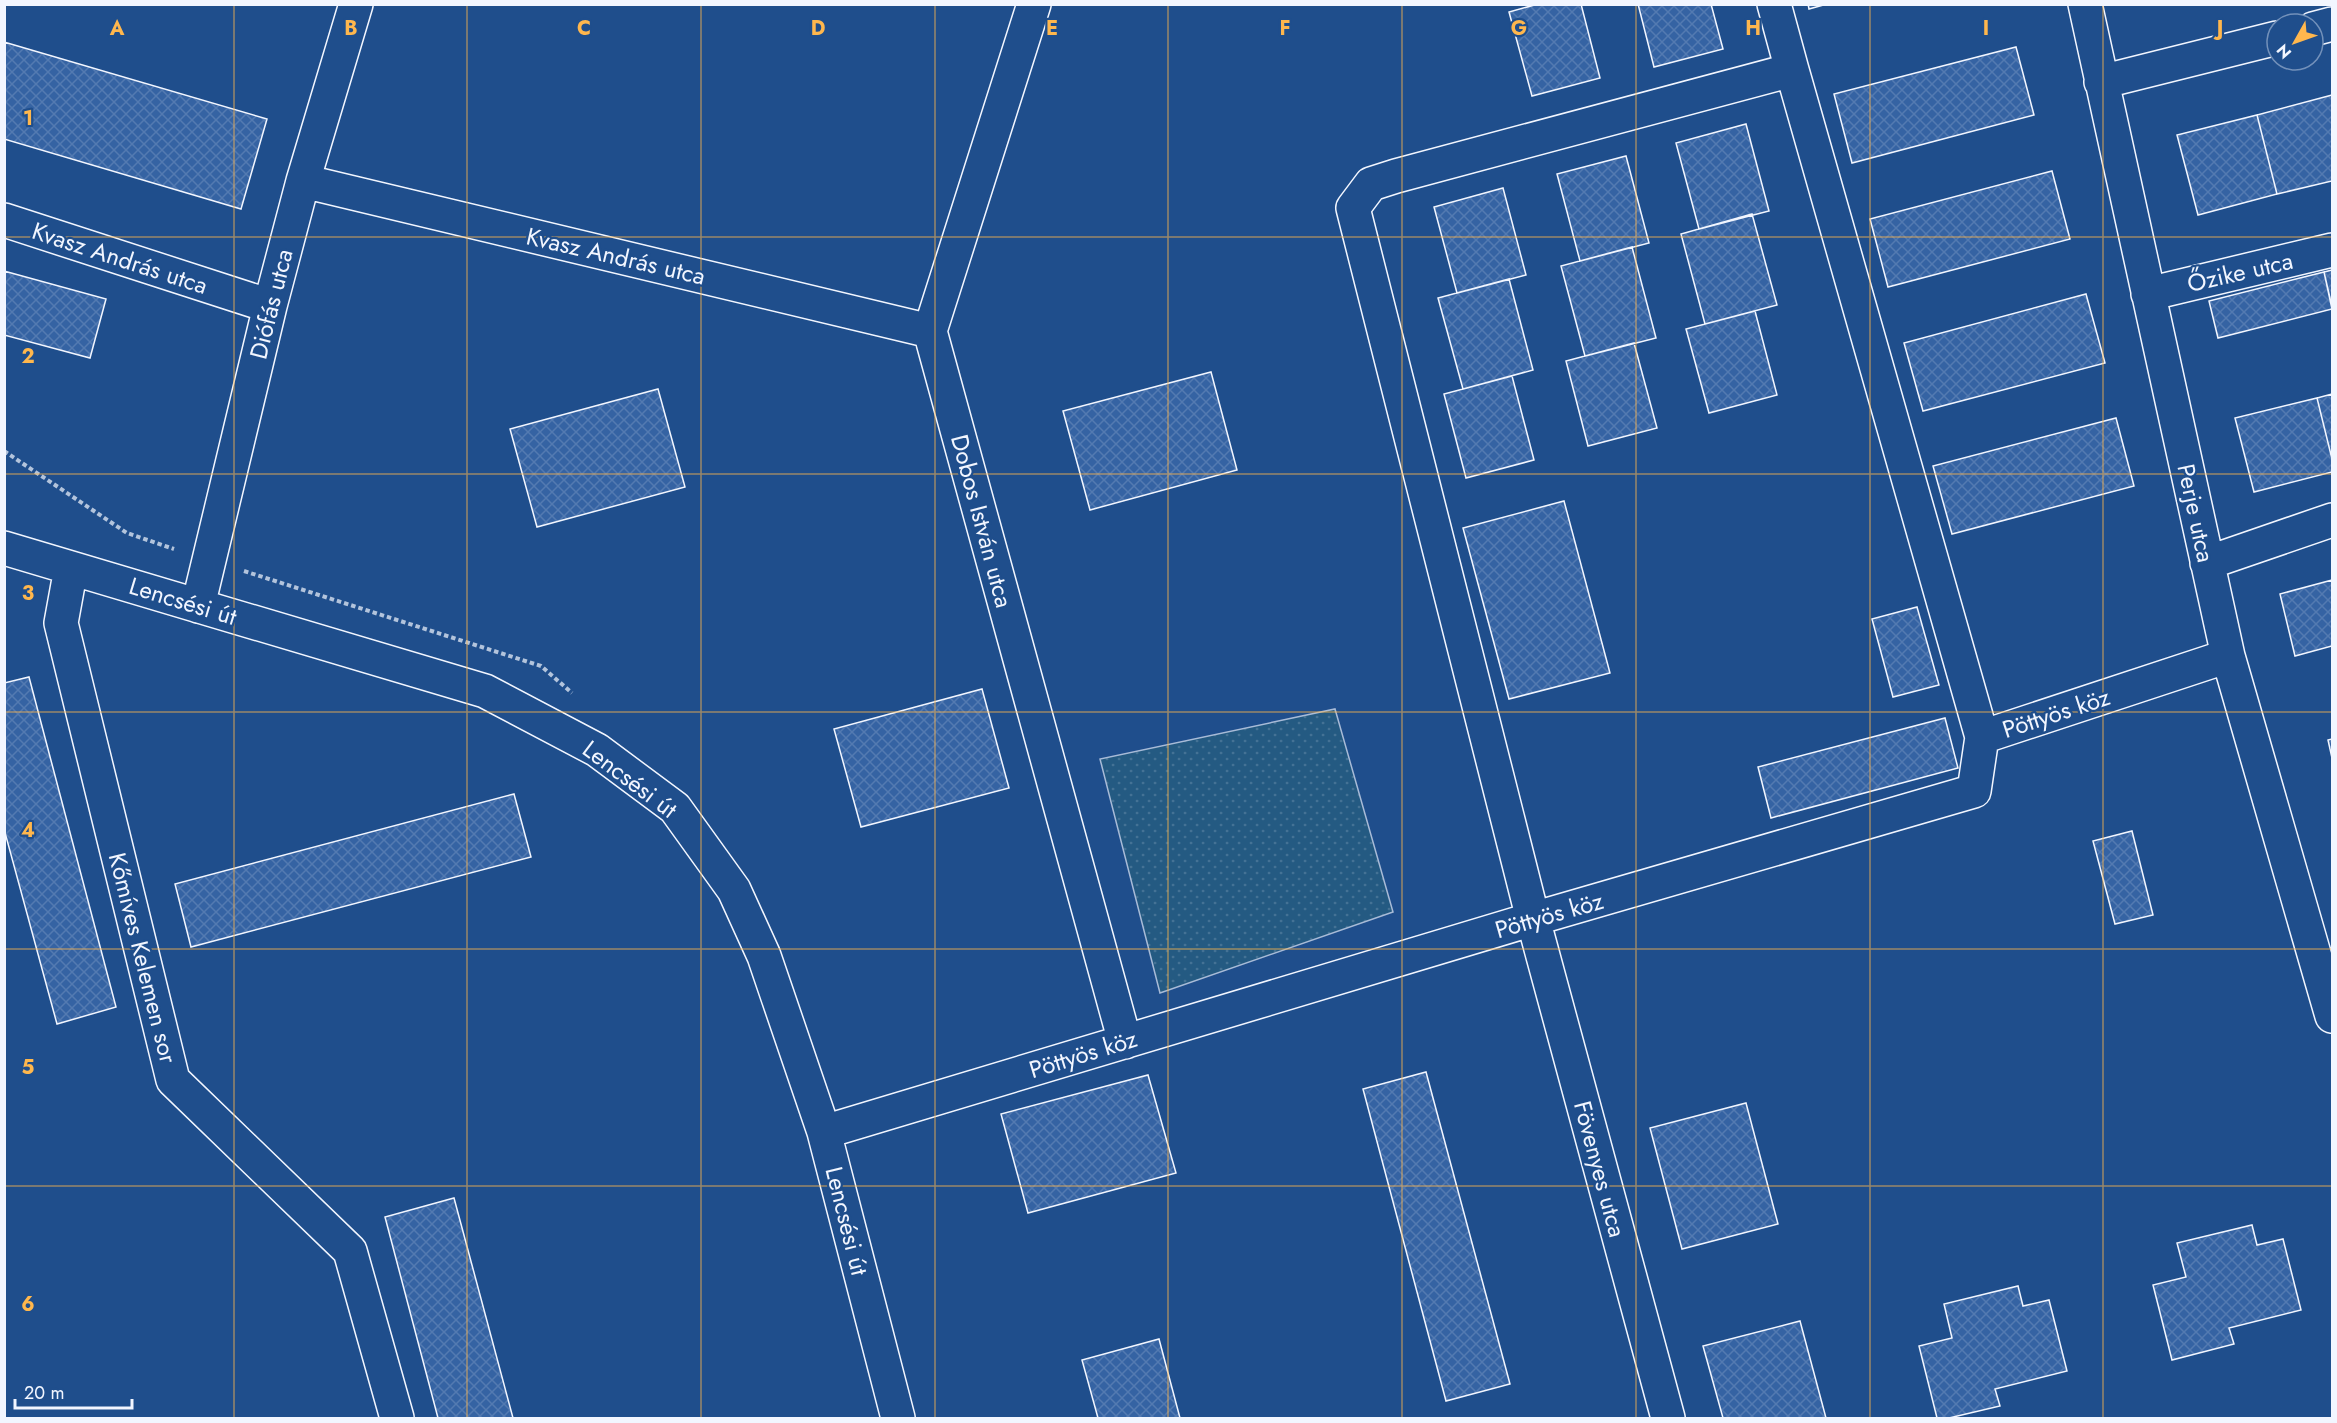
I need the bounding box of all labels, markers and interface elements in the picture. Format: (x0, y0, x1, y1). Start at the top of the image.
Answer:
north arrow (2265, 12, 2325, 72)
text: A (109, 14, 125, 43)
text: B (344, 14, 358, 43)
text: C (577, 14, 591, 43)
text: D (811, 14, 825, 43)
text: E (1046, 14, 1058, 43)
text: F (1279, 14, 1291, 43)
text: G (1511, 14, 1527, 43)
text: H (1745, 14, 1761, 43)
text: I (1983, 14, 1989, 43)
text: J (2213, 14, 2223, 43)
text: N (2271, 39, 2297, 64)
text: 1 (23, 104, 33, 133)
street label: Kvasz András utca (28, 213, 212, 303)
street label: Kvasz András utca (523, 218, 709, 294)
street label: Őzike utca (2184, 243, 2296, 301)
street label: Diófás utca (240, 245, 302, 363)
text: 2 (21, 342, 35, 371)
street label: Dobos István utca (942, 431, 1022, 611)
street label: Perje utca (2168, 460, 2224, 566)
street label: Lencsési út (125, 568, 241, 634)
text: 3 (22, 579, 34, 608)
street label: Pöttyös köz (1998, 679, 2114, 747)
street label: Lencsési út (575, 732, 685, 826)
text: 4 (21, 816, 35, 845)
street label: Kőmíves Kelemen sor (100, 849, 186, 1068)
street label: Pöttyös köz (1491, 883, 1607, 947)
street label: Pöttyös köz (1025, 1021, 1141, 1087)
text: 5 (22, 1053, 35, 1082)
street label: Fövenyes utca (1565, 1097, 1635, 1241)
street label: Lencsési út (817, 1163, 877, 1279)
text: 6 (21, 1290, 35, 1319)
scale bar (15, 1372, 132, 1410)
text: 20 m (24, 1380, 64, 1406)

